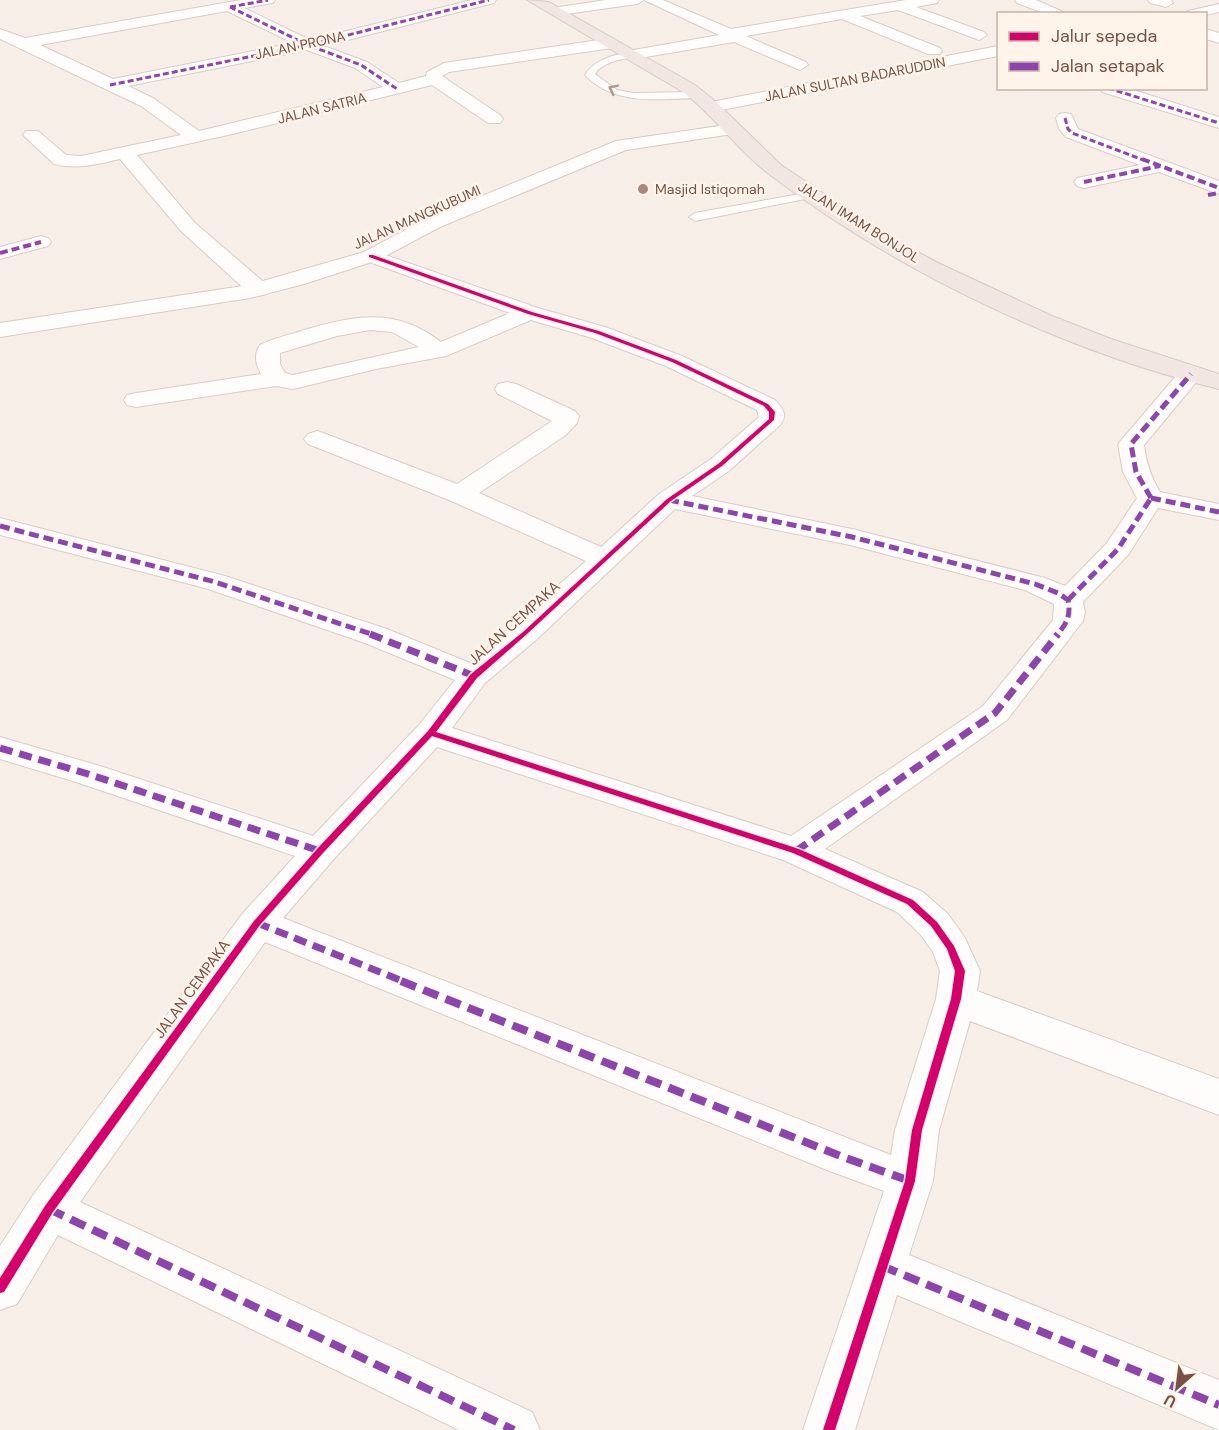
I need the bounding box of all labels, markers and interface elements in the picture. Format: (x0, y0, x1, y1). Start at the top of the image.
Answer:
legend (997, 12, 1207, 90)
text: Jalur sepeda (1051, 24, 1157, 48)
street label: JALAN PRONA (253, 27, 347, 63)
street label: JALAN SULTAN BADARUDDIN (763, 53, 947, 105)
text: Jalan setapak (1051, 54, 1165, 78)
one-way arrow (609, 85, 619, 96)
street label: JALAN SATRIA (276, 88, 368, 128)
street label: JALAN IMAM BONJOL (795, 177, 923, 267)
place label: Masjid Istiqomah (655, 180, 765, 198)
street label: JALAN MANGKUBUMI (351, 181, 483, 253)
marker: Masjid Istiqomah (636, 182, 650, 196)
street label: JALAN CEMPAKA (464, 576, 564, 670)
street label: JALAN CEMPAKA (149, 936, 235, 1042)
north arrow (1147, 1358, 1207, 1418)
text: U (1160, 1389, 1180, 1413)

